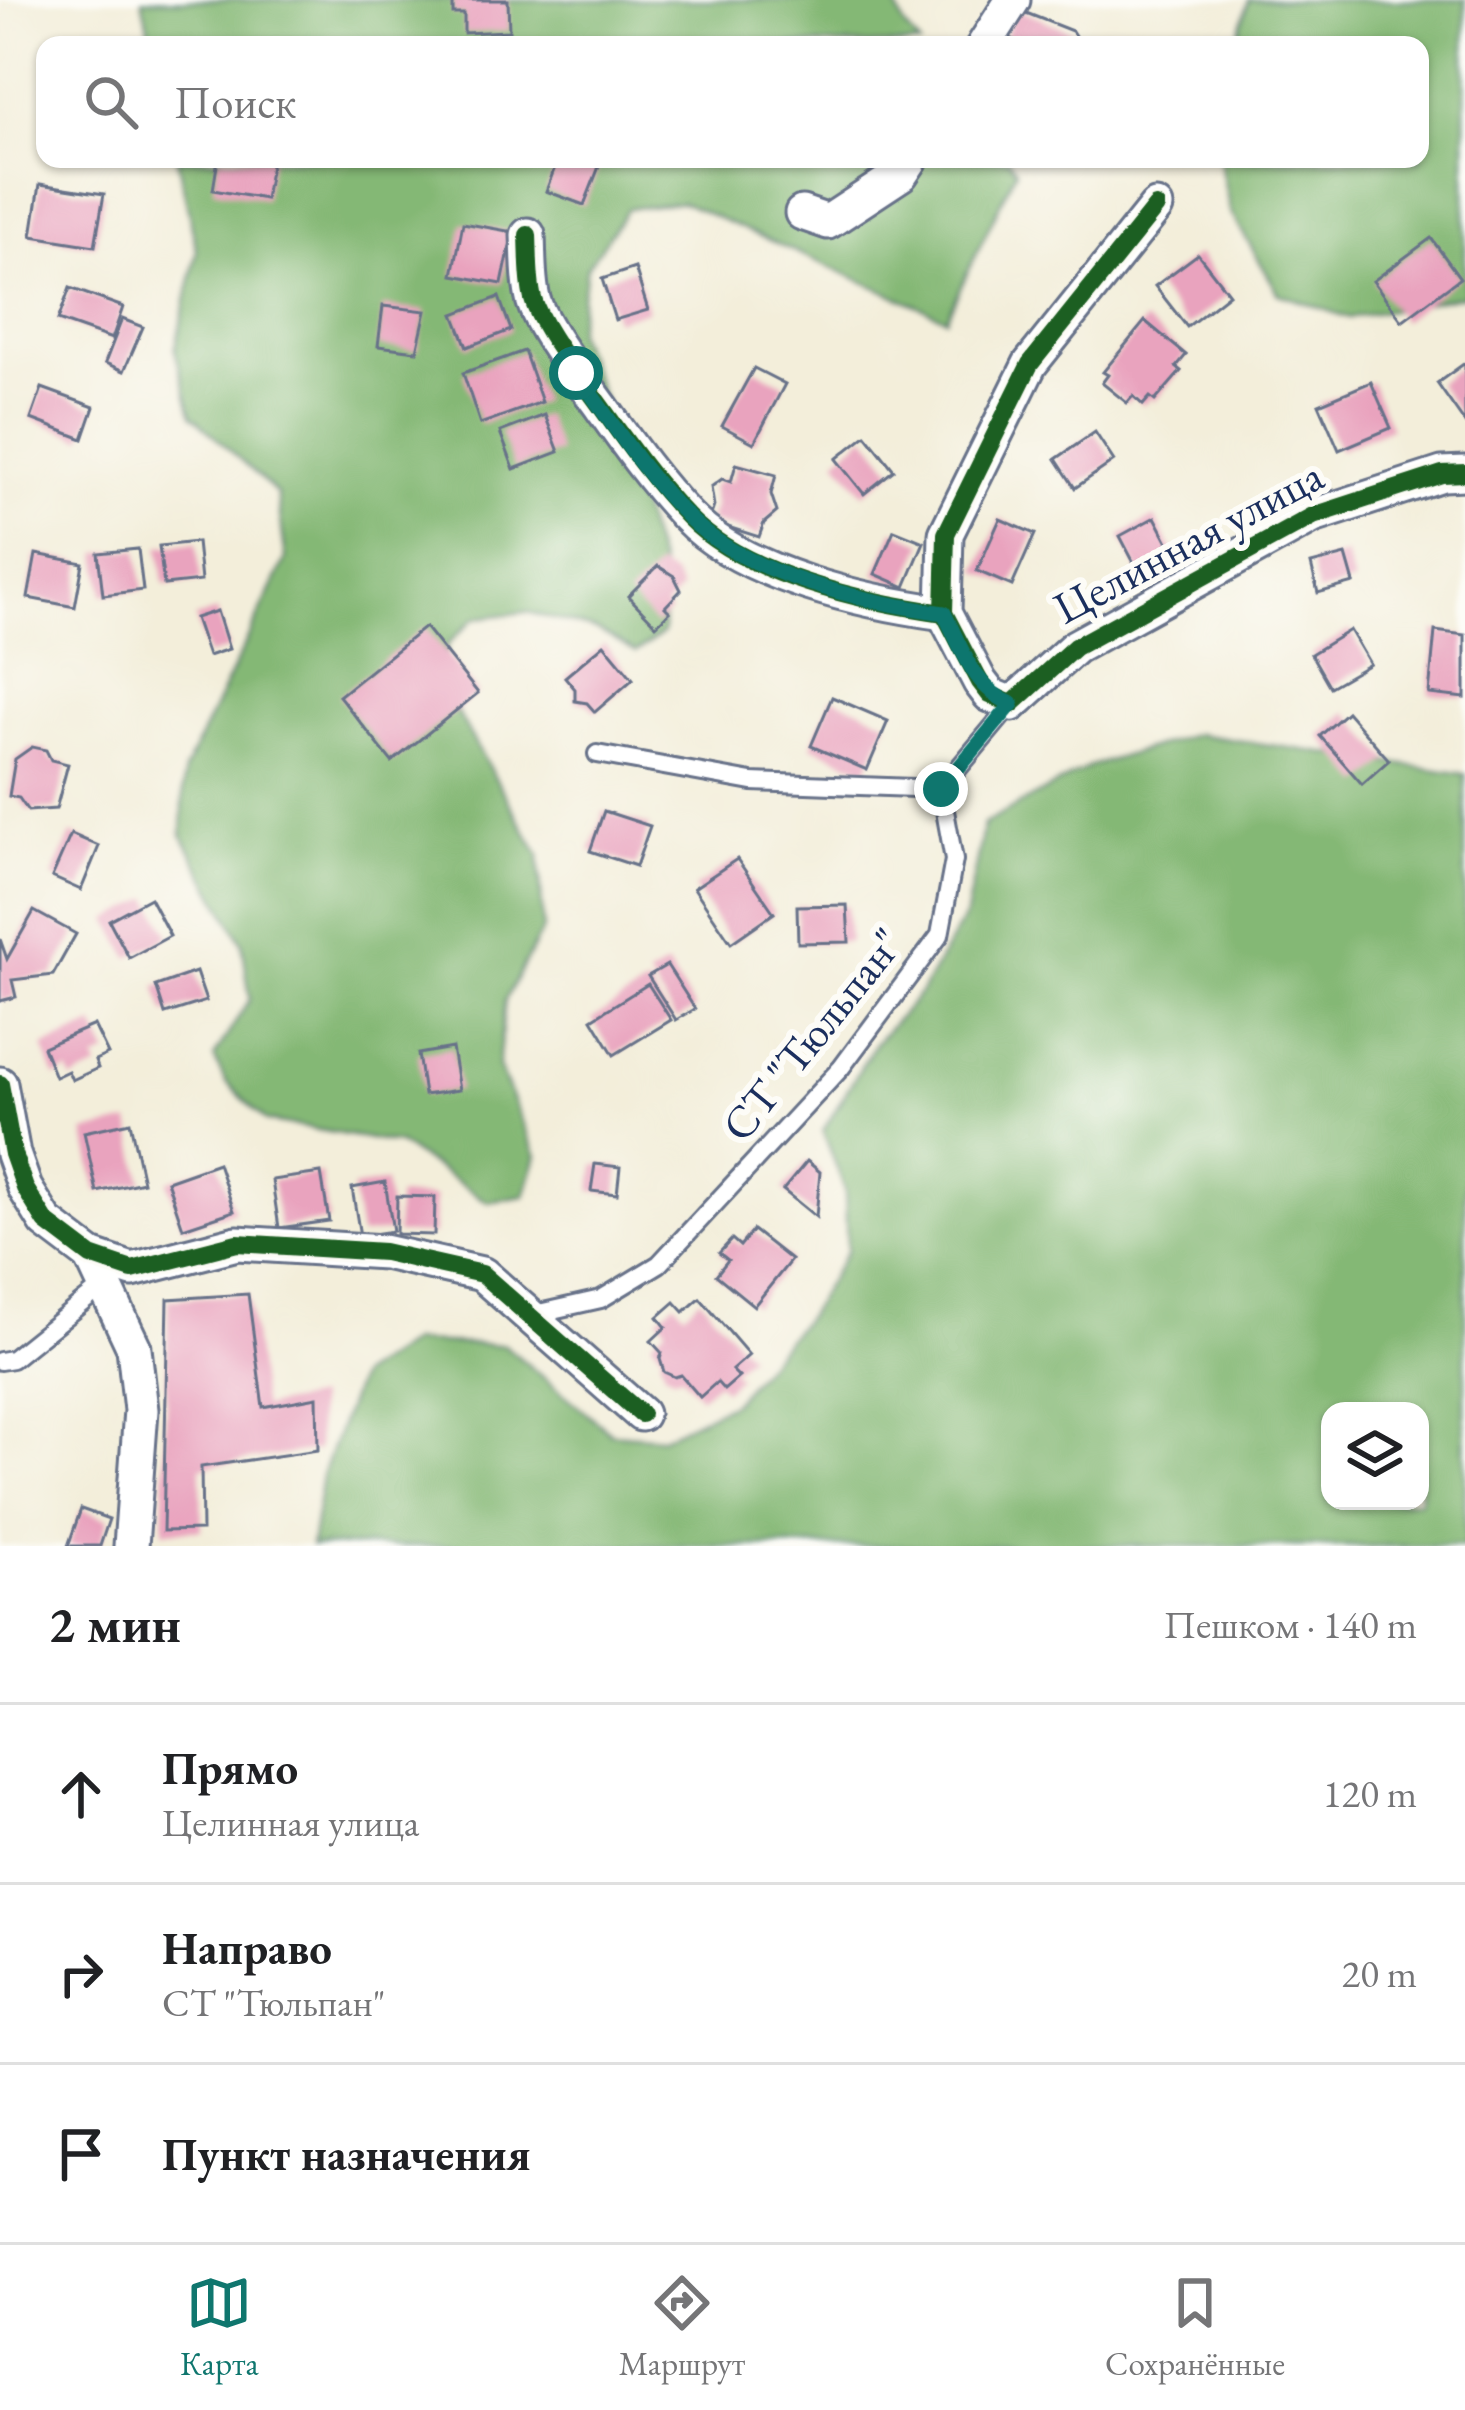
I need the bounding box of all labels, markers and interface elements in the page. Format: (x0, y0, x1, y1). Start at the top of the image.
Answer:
search box (36, 36, 1429, 168)
icon: search (78, 69, 144, 135)
text: Поиск (174, 73, 296, 131)
route start (549, 346, 603, 400)
street label: Целинная улица (1043, 446, 1333, 636)
route end (914, 762, 968, 816)
street label: СТ "Тюльпан" (708, 915, 916, 1153)
map controls (1321, 1402, 1429, 1510)
button: layers (1321, 1402, 1429, 1510)
text: 2 мин (48, 1591, 181, 1657)
text: Пешком · 140 m (1164, 1599, 1417, 1650)
text: Прямо (162, 1739, 298, 1797)
icon: ahead (48, 1761, 114, 1827)
text: 120 m (1323, 1768, 1417, 1819)
text: Целинная улица (162, 1797, 419, 1848)
text: Направо (162, 1919, 332, 1977)
icon: right (48, 1941, 114, 2007)
text: 20 m (1341, 1948, 1417, 1999)
text: СТ "Тюльпан" (162, 1977, 386, 2028)
icon: arrive (48, 2121, 114, 2187)
text: Пункт назначения (162, 2125, 531, 2183)
tab: Карта (180, 2270, 259, 2385)
tab: Маршрут (619, 2270, 745, 2385)
tab: Сохранённые (1105, 2270, 1285, 2385)

